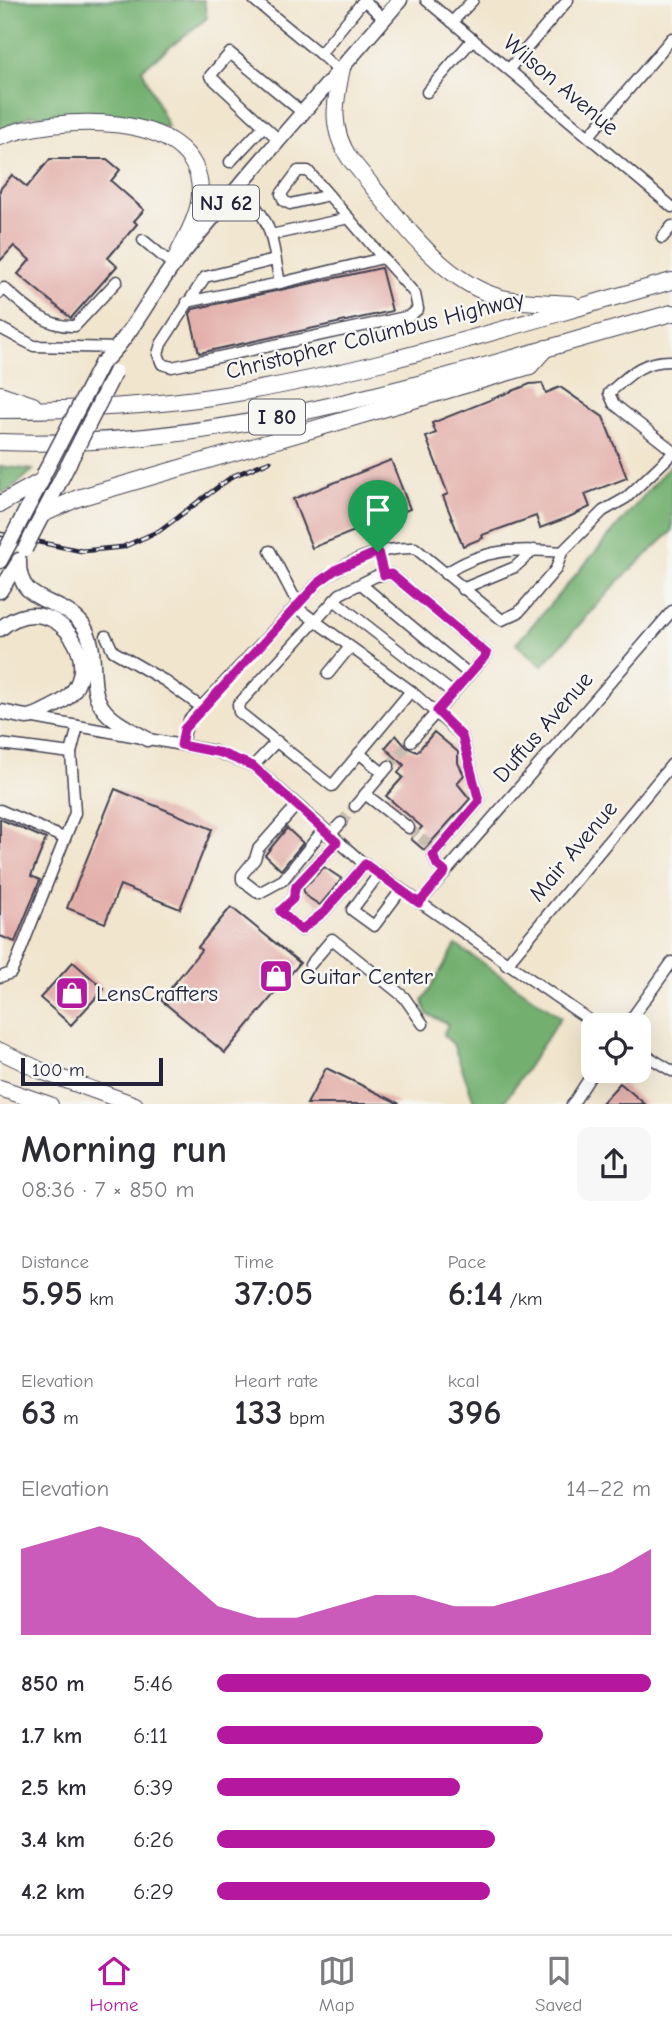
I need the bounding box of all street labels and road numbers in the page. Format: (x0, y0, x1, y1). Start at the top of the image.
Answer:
street label: Wilson Avenue (498, 29, 624, 141)
road number: NJ 62 (193, 186, 259, 220)
street label: Christopher Columbus Highway (223, 285, 528, 385)
road number: I 80 (249, 400, 305, 434)
street label: Duffus Avenue (488, 666, 598, 788)
street label: Mair Avenue (523, 795, 623, 907)

